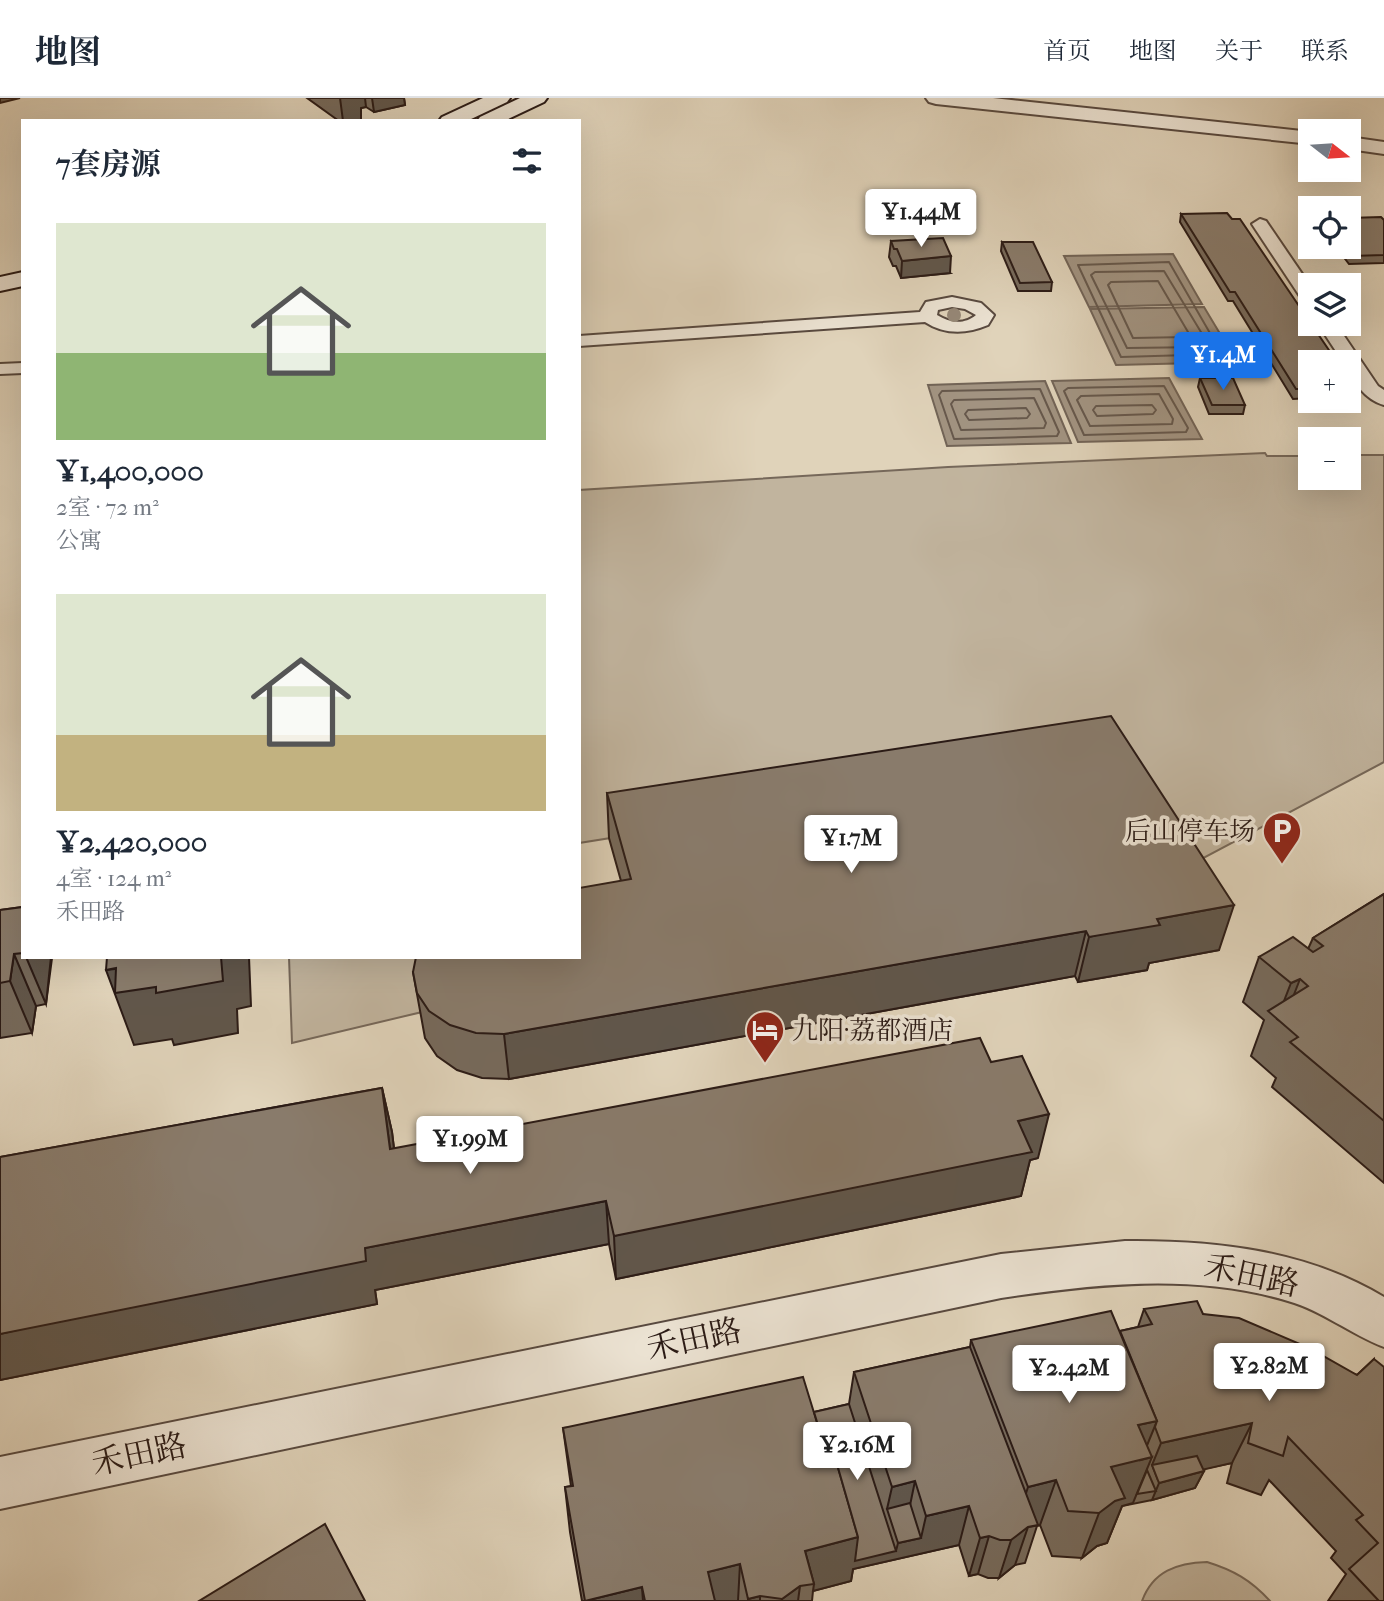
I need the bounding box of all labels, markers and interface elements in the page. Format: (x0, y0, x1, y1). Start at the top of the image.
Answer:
text: 地图 (35, 33, 101, 72)
text: 首页 (1043, 37, 1091, 65)
text: 地图 (1129, 37, 1177, 65)
text: 关于 (1215, 37, 1263, 65)
text: 联系 (1301, 37, 1349, 65)
north arrow (1298, 119, 1362, 182)
map controls (1298, 119, 1361, 490)
icon: filters (508, 142, 546, 180)
text: 7套房源 (56, 147, 160, 182)
pin: ¥1.44M (864, 190, 978, 249)
button: locate (1298, 196, 1361, 259)
text: ¥1.44M (881, 198, 961, 225)
icon: home (238, 268, 364, 394)
button: layers (1298, 273, 1361, 336)
pin: ¥1.4M (1174, 332, 1272, 392)
text: ¥1.4M (1190, 341, 1256, 368)
button: + (1298, 350, 1361, 413)
button: − (1298, 427, 1361, 490)
text: ¥1,400,000 (56, 454, 204, 489)
text: 2室 · 72 m² (56, 494, 159, 521)
text: 公寓 (56, 527, 102, 554)
icon: home (238, 639, 364, 765)
parking icon: 后山停车场 (1261, 810, 1303, 865)
pin: ¥1.7M (802, 816, 900, 875)
place label: 后山停车场 (1125, 816, 1255, 847)
text: ¥1.7M (820, 824, 882, 851)
text: ¥2,420,000 (56, 825, 207, 860)
text: 4室 · 124 m² (56, 865, 171, 892)
text: 禾田路 (56, 898, 125, 925)
hotel icon: 九阳·荔都酒店 (744, 1009, 786, 1064)
place label: 九阳·荔都酒店 (792, 1015, 953, 1046)
pin: ¥1.99M (413, 1116, 527, 1176)
text: ¥1.99M (432, 1125, 508, 1152)
street label: 禾田路 (1201, 1247, 1303, 1304)
street label: 禾田路 (643, 1311, 745, 1368)
pin: ¥2.82M (1212, 1344, 1326, 1403)
pin: ¥2.42M (1012, 1346, 1126, 1405)
text: ¥2.82M (1230, 1352, 1308, 1379)
text: ¥2.42M (1028, 1354, 1110, 1381)
pin: ¥2.16M (800, 1422, 914, 1482)
street label: 禾田路 (88, 1426, 190, 1483)
text: ¥2.16M (819, 1431, 895, 1458)

